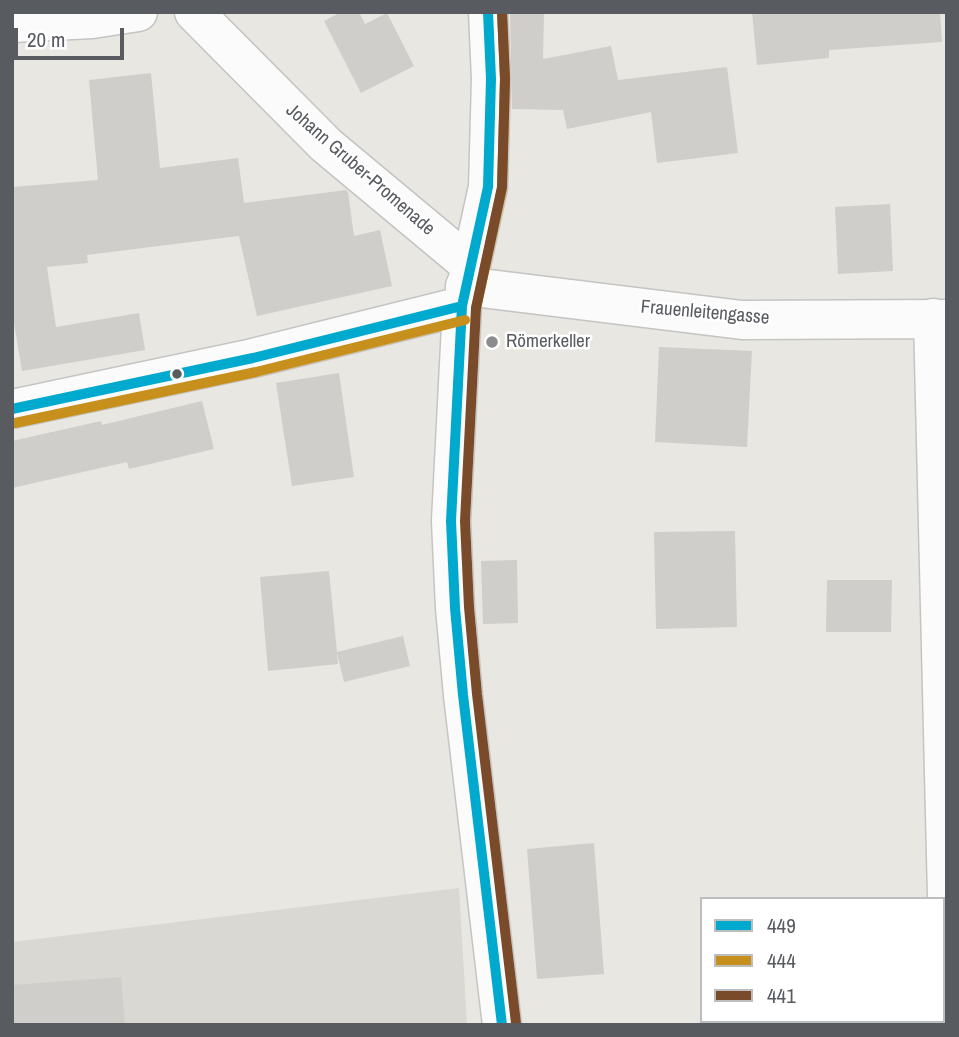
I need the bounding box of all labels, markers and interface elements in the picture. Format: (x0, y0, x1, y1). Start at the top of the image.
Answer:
scale bar (18, 14, 128, 58)
text: 20 m (27, 25, 65, 54)
street label: Johann Gruber-Promenade (281, 99, 439, 241)
street label: Frauenleitengasse (640, 296, 770, 330)
place label: Römerkeller (506, 331, 590, 353)
marker: Römerkeller (484, 334, 500, 350)
unlabelled marker (170, 367, 184, 381)
legend (700, 897, 945, 1023)
text: 449 (767, 911, 796, 940)
text: 444 (767, 946, 796, 975)
text: 441 (767, 981, 796, 1010)

